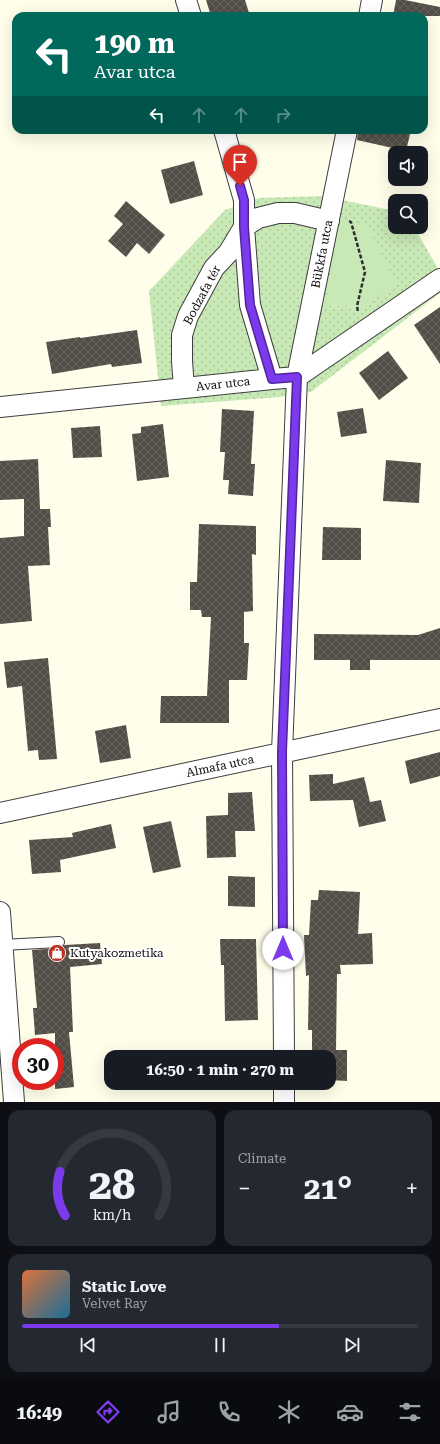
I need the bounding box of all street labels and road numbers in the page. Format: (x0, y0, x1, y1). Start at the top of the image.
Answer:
street label: Bükkfa utca (309, 218, 336, 289)
street label: Bodzafa tér (181, 263, 224, 327)
street label: Avar utca (195, 374, 251, 394)
street label: Almafa utca (185, 752, 256, 780)

